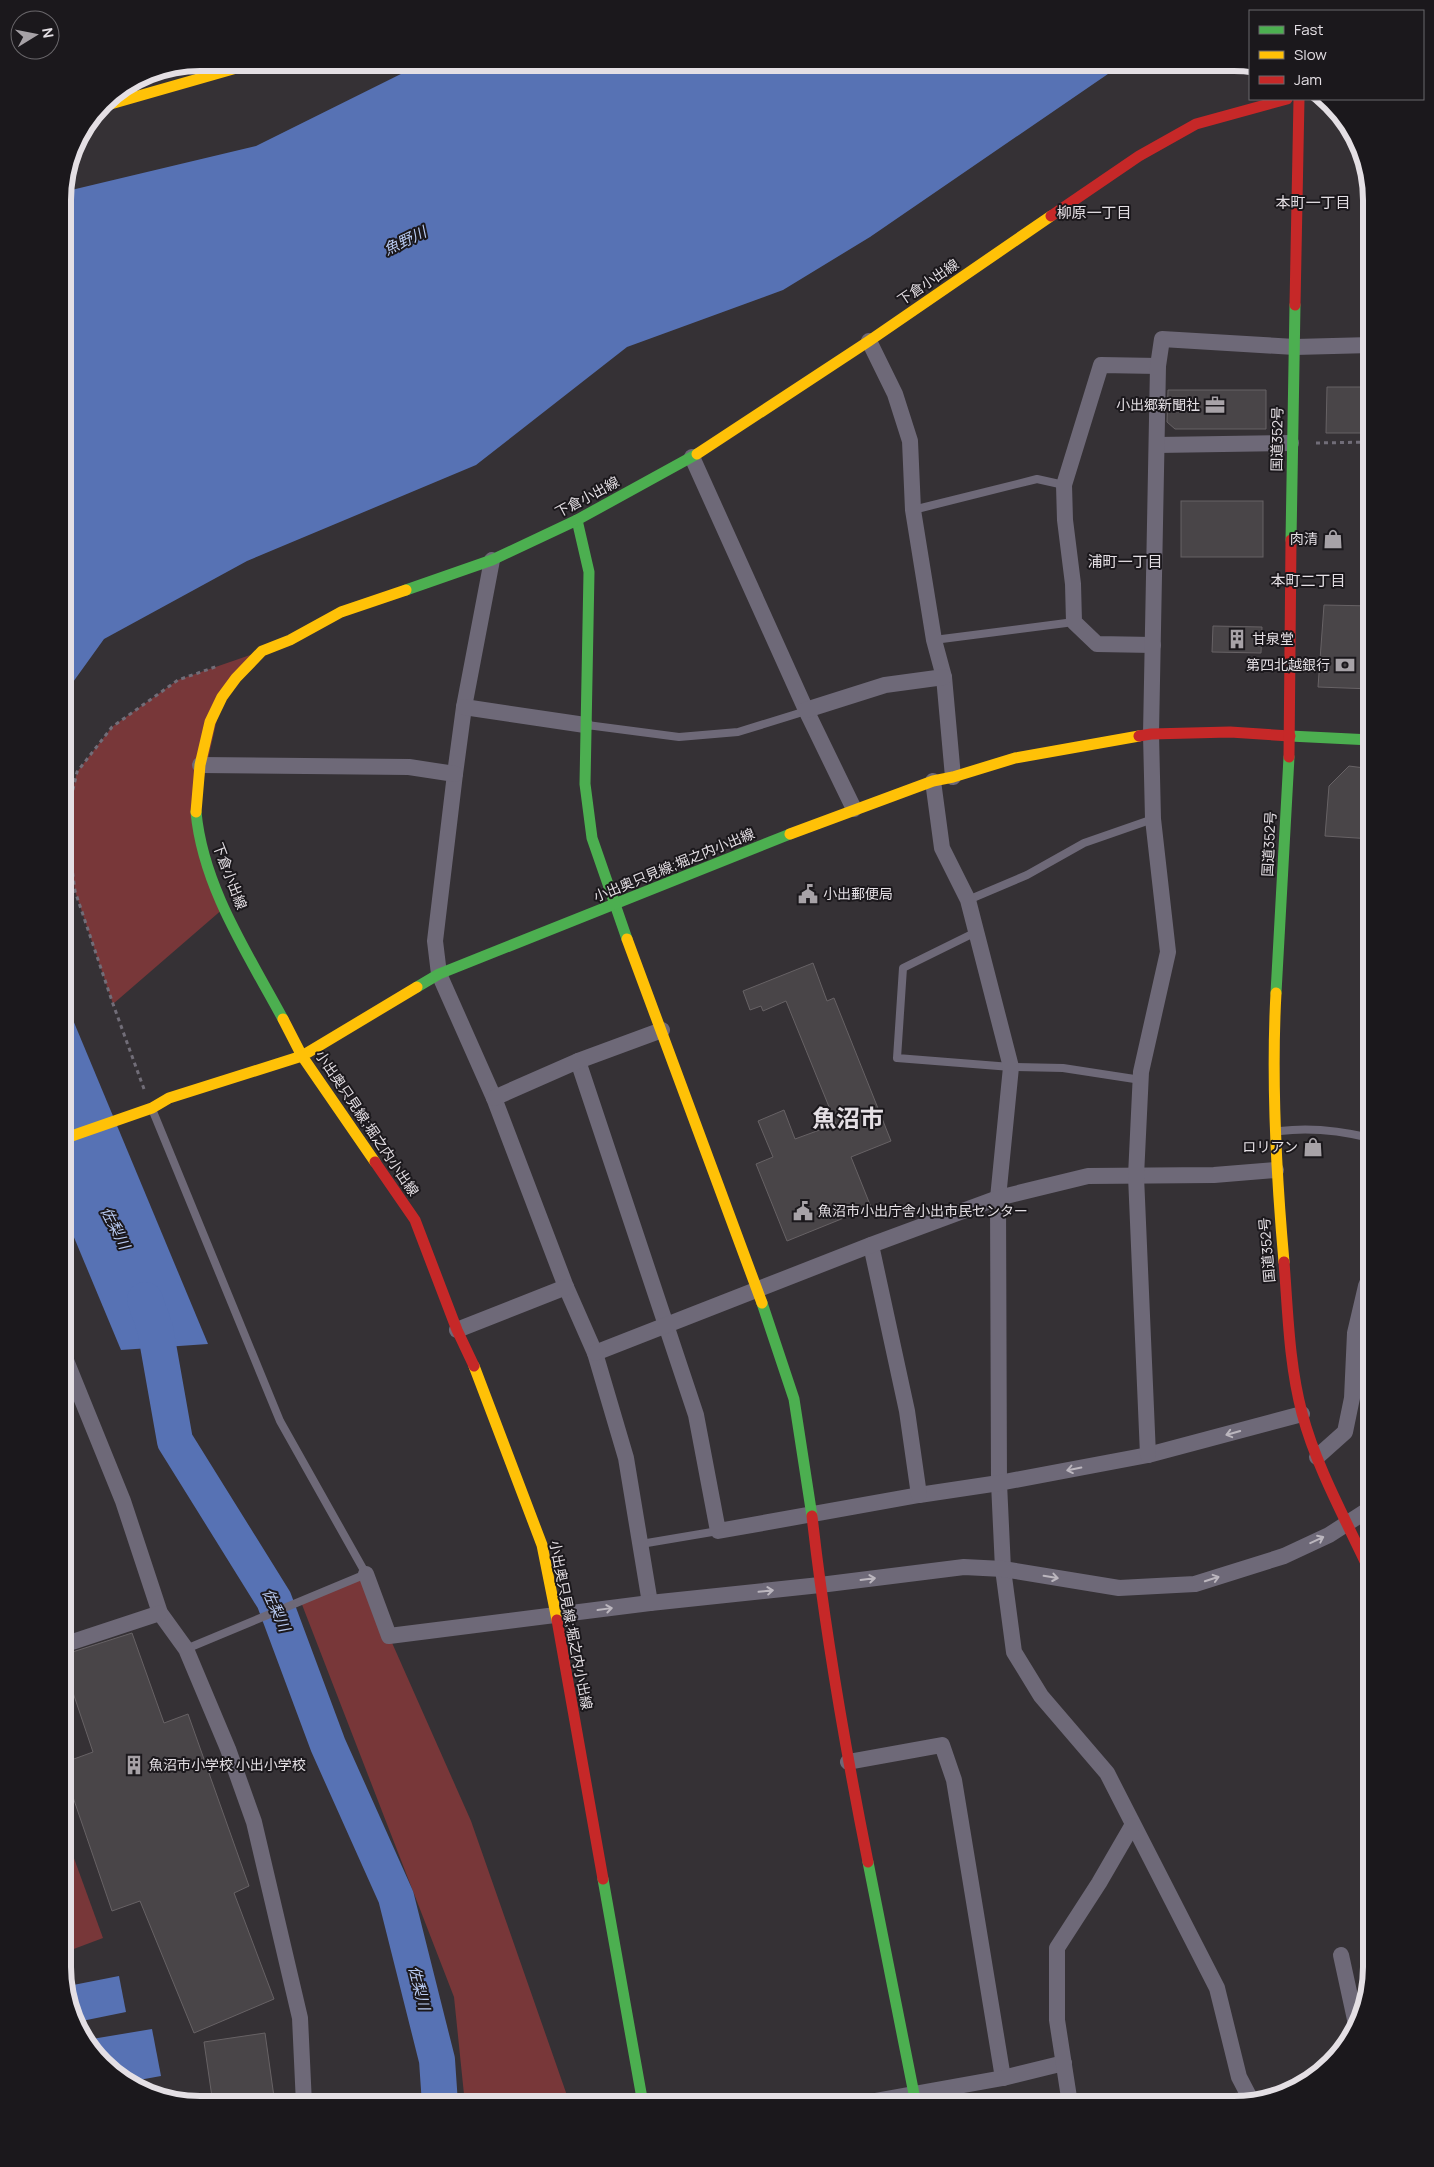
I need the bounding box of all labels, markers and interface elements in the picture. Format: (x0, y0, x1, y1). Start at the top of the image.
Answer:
north arrow (10, 10, 60, 60)
legend (1249, 10, 1424, 100)
text: Fast (1294, 19, 1323, 40)
text: N (38, 26, 59, 39)
text: Slow (1294, 44, 1327, 65)
text: Jam (1294, 69, 1322, 90)
district label: 本町一丁目 (1275, 192, 1351, 213)
district label: 柳原一丁目 (1056, 202, 1132, 223)
water label: 魚野川 (380, 220, 431, 260)
street label: 下倉小出線 (893, 254, 962, 309)
office icon: 小出郷新聞社 (1204, 394, 1226, 416)
place label: 小出郷新聞社 (1116, 395, 1200, 414)
street label: 国道352号 (1266, 406, 1287, 472)
street label: 下倉小出線 (551, 472, 622, 521)
shop icon: 肉清 (1322, 528, 1344, 550)
place label: 肉清 (1290, 529, 1318, 548)
district label: 浦町一丁目 (1087, 551, 1163, 572)
district label: 本町二丁目 (1270, 570, 1346, 591)
building icon: 甘泉堂 (1226, 628, 1248, 650)
place label: 甘泉堂 (1252, 629, 1294, 648)
bank icon: 第四北越銀行 (1334, 654, 1356, 676)
place label: 第四北越銀行 (1246, 655, 1330, 674)
street label: 国道352号 (1257, 811, 1280, 877)
street label: 小出奥只見線;堀之内小出線 (590, 823, 757, 906)
street label: 下倉小出線 (209, 840, 252, 912)
public building icon: 小出郵便局 (797, 883, 819, 905)
place label: 小出郵便局 (823, 884, 893, 903)
street label: 小出奥只見線;堀之内小出線 (311, 1046, 423, 1199)
district label: 魚沼市 (812, 1101, 884, 1134)
shop icon: ロリアン (1302, 1136, 1324, 1158)
place label: ロリアン (1243, 1137, 1298, 1156)
public building icon: 魚沼市小出庁舎小出市民センター (792, 1200, 814, 1222)
place label: 魚沼市小出庁舎小出市民センター (818, 1201, 1028, 1220)
water label: 佐梨川 (96, 1203, 136, 1254)
street label: 国道352号 (1254, 1217, 1279, 1283)
one-way arrow (1225, 1429, 1241, 1438)
one-way arrow (1067, 1465, 1083, 1474)
one-way arrow (1309, 1535, 1324, 1545)
street label: 小出奥只見線;堀之内小出線 (546, 1539, 597, 1711)
one-way arrow (1043, 1572, 1059, 1582)
one-way arrow (1204, 1573, 1220, 1583)
one-way arrow (860, 1574, 876, 1584)
water label: 佐梨川 (258, 1585, 296, 1636)
one-way arrow (758, 1586, 774, 1596)
one-way arrow (596, 1604, 612, 1614)
building icon: 魚沼市小学校 小出小学校 (123, 1754, 145, 1776)
place label: 魚沼市小学校 小出小学校 (149, 1755, 306, 1774)
water label: 佐梨川 (404, 1963, 436, 2014)

